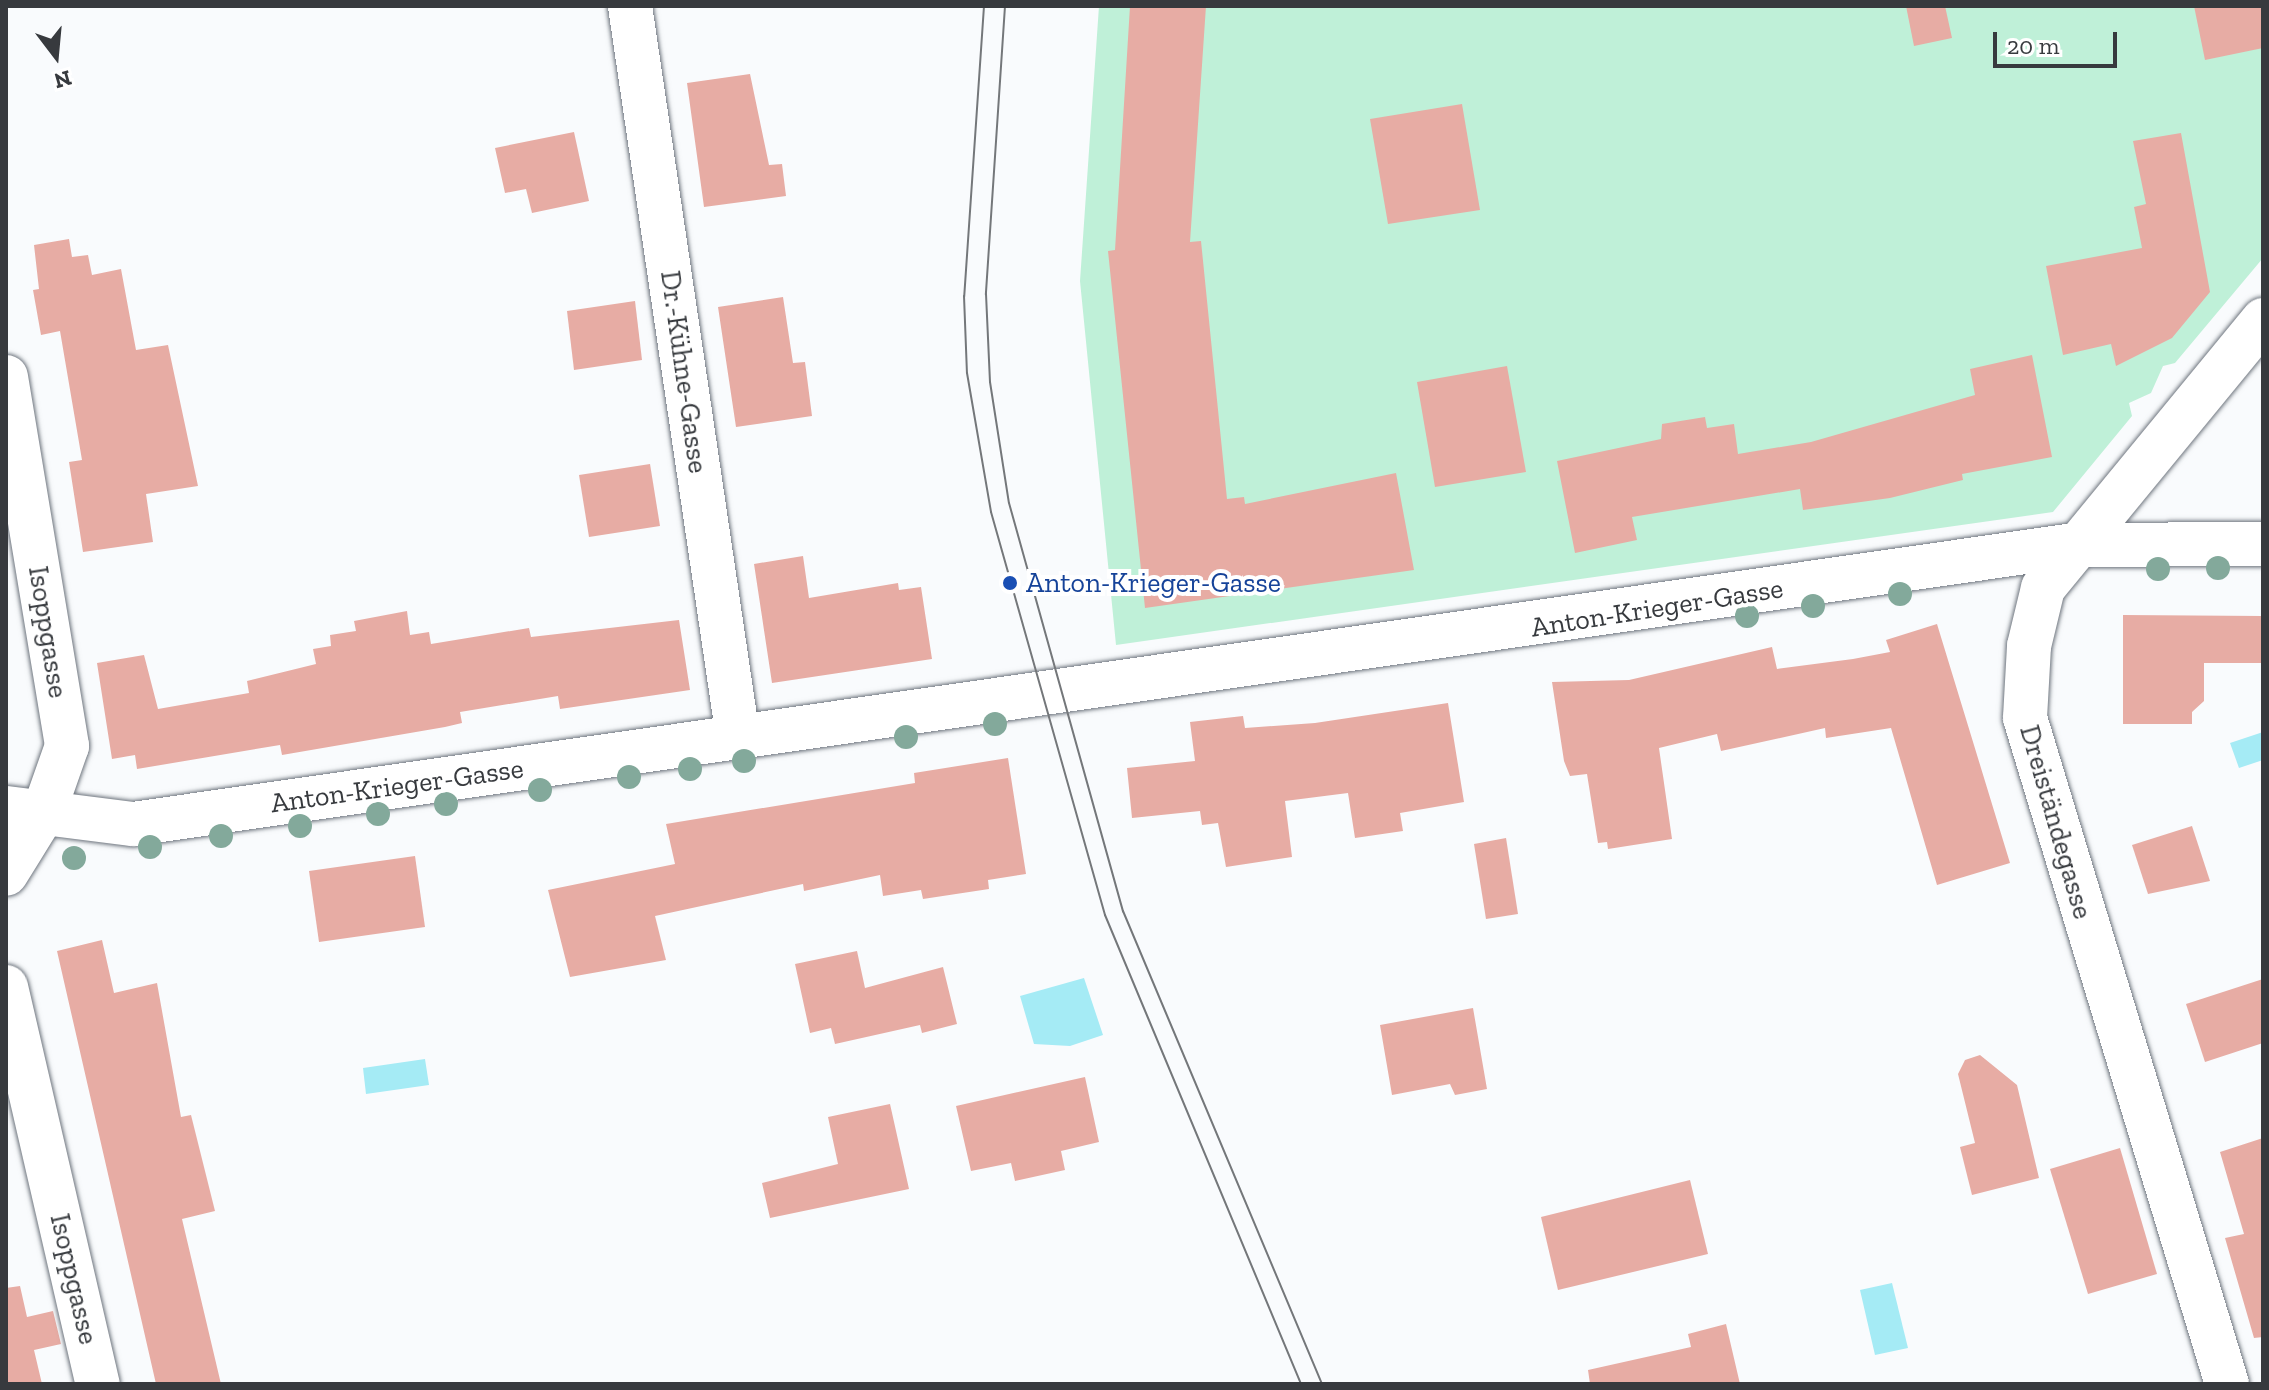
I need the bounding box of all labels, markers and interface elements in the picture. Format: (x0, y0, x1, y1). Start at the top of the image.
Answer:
north arrow (16, 16, 96, 96)
scale bar (1997, 16, 2121, 66)
text: 20 m (2007, 31, 2059, 60)
text: N (51, 64, 75, 95)
street label: Dr.-Kühne-Gasse (653, 269, 715, 475)
street label: Isoppgasse (21, 564, 75, 700)
place label: Anton-Krieger-Gasse (1026, 566, 1281, 600)
street label: Anton-Krieger-Gasse (1528, 571, 1786, 645)
marker: Anton-Krieger-Gasse (1001, 574, 1019, 592)
street label: Dreiständegasse (2012, 721, 2100, 923)
street label: Anton-Krieger-Gasse (268, 752, 526, 820)
street label: Isoppgasse (43, 1211, 105, 1347)

